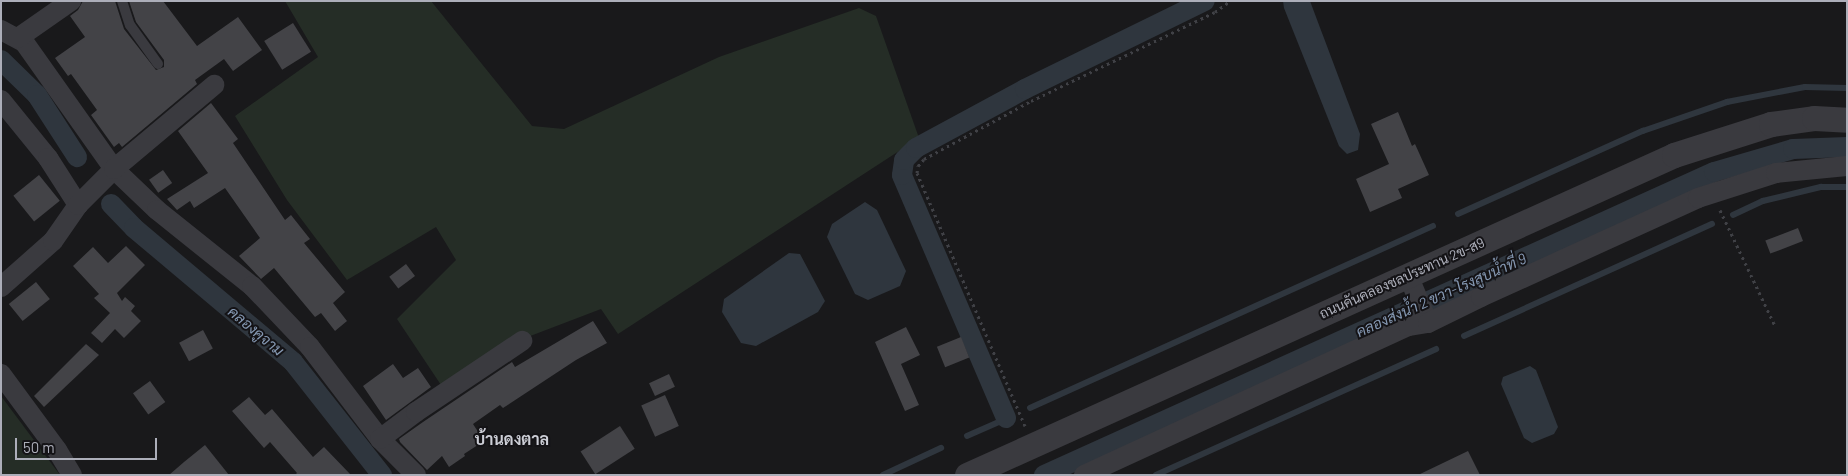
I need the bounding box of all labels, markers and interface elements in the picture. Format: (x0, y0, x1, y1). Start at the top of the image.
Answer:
street label: ถนนคันคลองชลประทาน 2ข-ส9 (1317, 234, 1487, 322)
water label: คลองส่งน้ำ 2 ขวา-โรงสูบน้ำที่ 9 (1353, 249, 1529, 341)
water label: คลองคูจาม (224, 302, 288, 360)
scale bar (18, 428, 160, 460)
district label: บ้านดงตาล (475, 429, 549, 449)
text: 50 m (23, 438, 55, 456)

